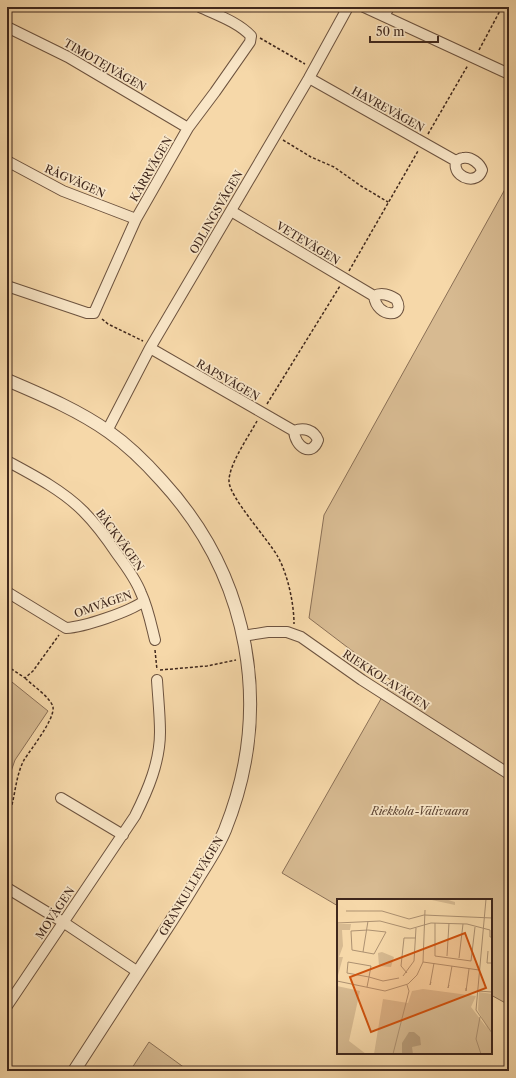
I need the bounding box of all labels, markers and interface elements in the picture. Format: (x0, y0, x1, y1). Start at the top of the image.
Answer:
scale bar (370, 18, 438, 44)
text: 50 m (376, 24, 405, 39)
street label: TIMOTEJVÄGEN (61, 36, 149, 94)
street label: HAVREVÄGEN (349, 83, 427, 135)
street label: KÄRRVÄGEN (127, 134, 175, 204)
street label: RÅGVÄGEN (42, 161, 108, 201)
street label: ODLINGSVÄGEN (186, 168, 246, 256)
street label: VETEVÄGEN (273, 218, 342, 267)
street label: RAPSVÄGEN (194, 356, 262, 404)
street label: BÄCKVÄGEN (93, 506, 147, 574)
street label: OMVÄGEN (72, 588, 134, 620)
street label: RIEKKOLAVÄGEN (340, 647, 432, 713)
park label: Riekkola-Välivaara (370, 804, 469, 818)
street label: GRANKULLEVÄGEN (156, 834, 226, 938)
street label: MOVÄGEN (32, 884, 78, 942)
inset map (337, 899, 492, 1054)

